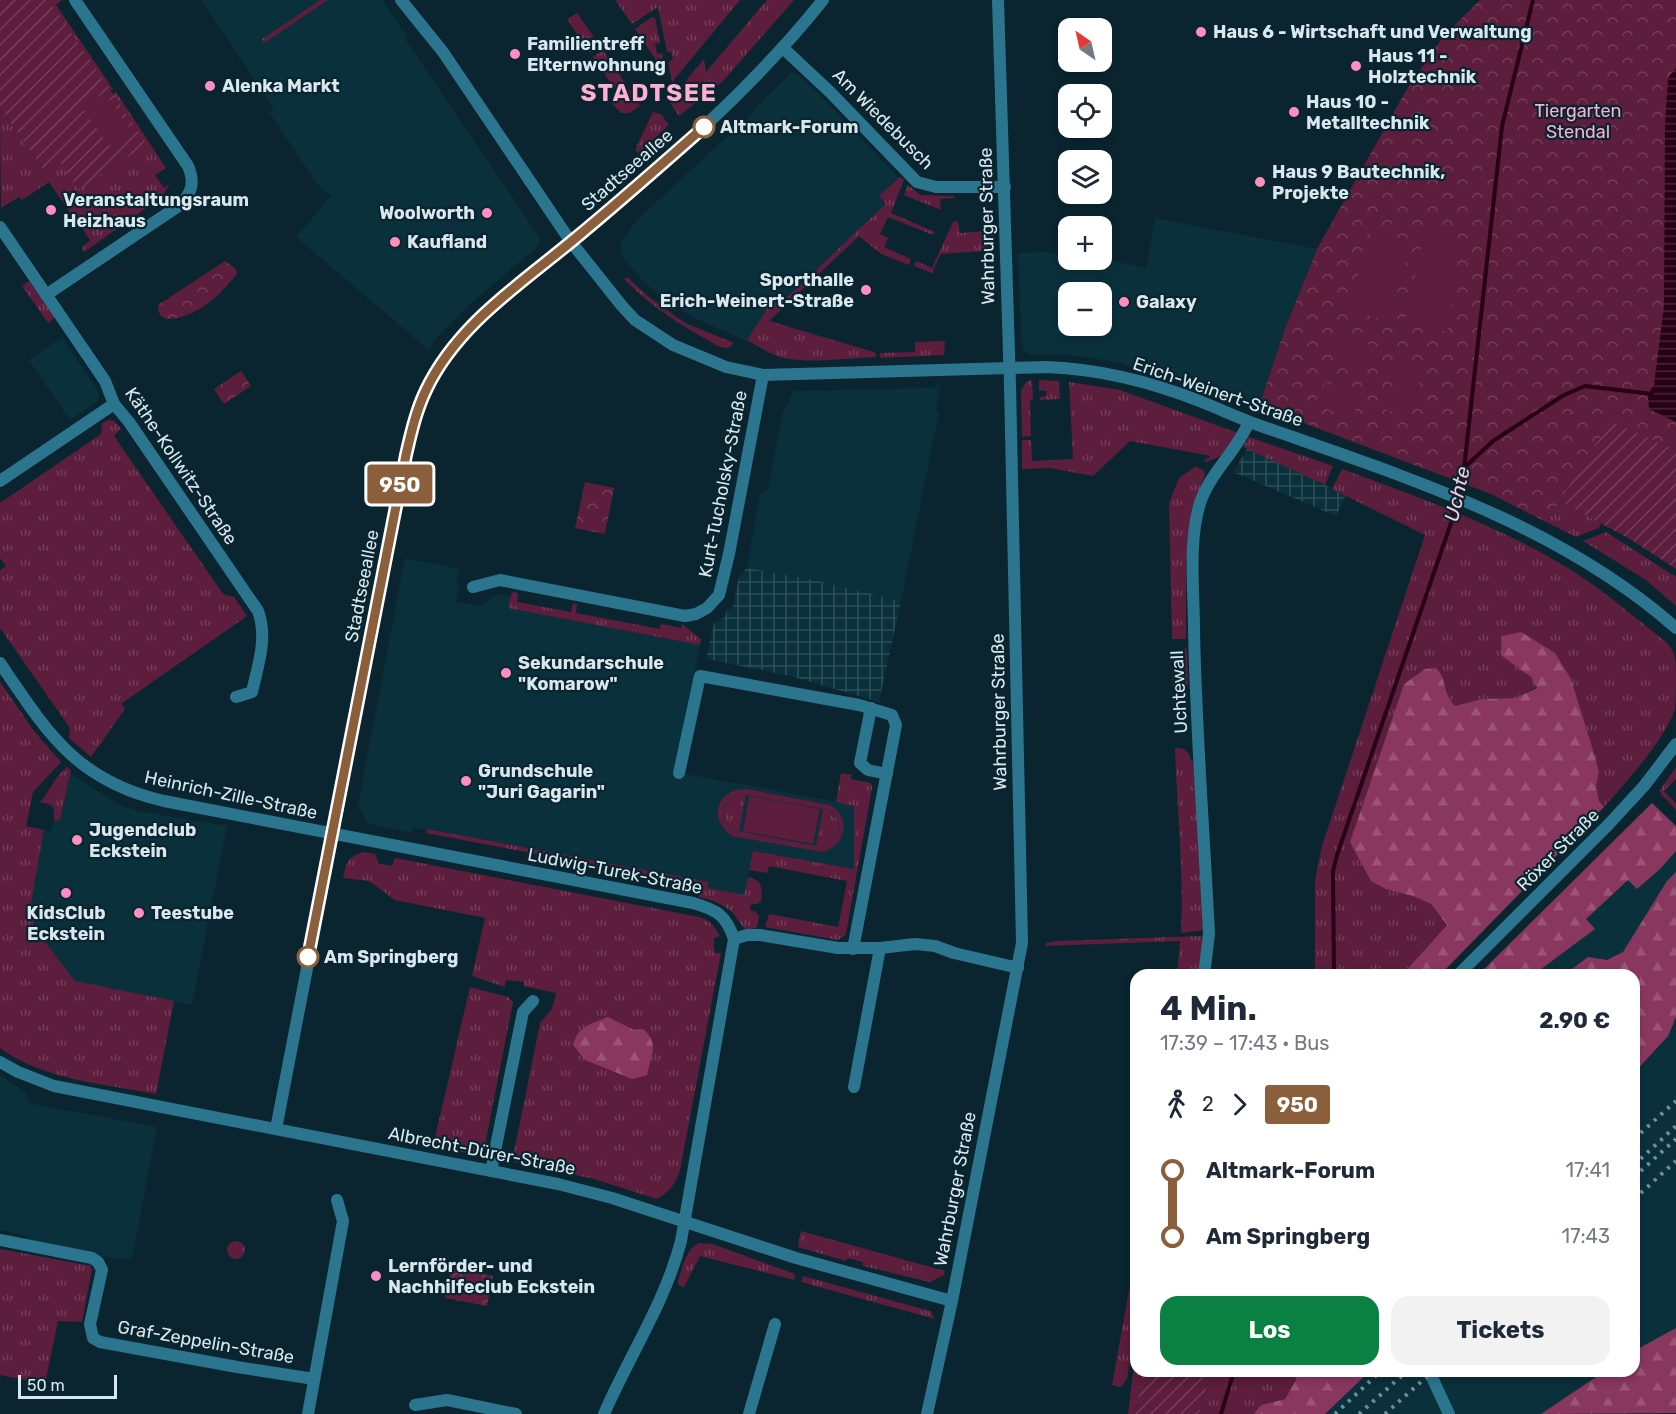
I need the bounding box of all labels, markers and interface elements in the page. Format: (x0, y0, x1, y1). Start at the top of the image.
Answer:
north arrow (1058, 18, 1112, 72)
map controls (1058, 18, 1112, 336)
place label: Haus 6 - Wirtschaft und Verwaltung (1213, 21, 1532, 43)
marker: Haus 6 - Wirtschaft und Verwaltung (1194, 25, 1208, 39)
place label: Familientreff Elternwohnung (527, 33, 666, 76)
place label: Haus 11 - Holztechnik (1368, 45, 1477, 88)
marker: Familientreff Elternwohnung (508, 47, 522, 61)
marker: Haus 11 - Holztechnik (1349, 59, 1363, 73)
street label: Am Wiedebusch (828, 64, 938, 174)
place label: Alenka Markt (222, 75, 340, 97)
marker: Alenka Markt (203, 79, 217, 93)
district label: STADTSEE (581, 79, 717, 107)
button: locate (1058, 84, 1112, 138)
place label: Haus 10 - Metalltechnik (1306, 91, 1430, 134)
park label: Tiergarten Stendal (1534, 100, 1622, 143)
marker: Haus 10 - Metalltechnik (1287, 105, 1301, 119)
marker: Altmark-Forum (693, 116, 715, 138)
place label: Altmark-Forum (720, 116, 858, 138)
street label: Stadtseeallee (577, 124, 677, 216)
street label: Wahrburger Straße (975, 147, 999, 305)
button: layers (1058, 150, 1112, 204)
place label: Haus 9 Bautechnik, Projekte (1272, 161, 1445, 204)
marker: Haus 9 Bautechnik, Projekte (1253, 175, 1267, 189)
place label: Veranstaltungsraum Heizhaus (63, 189, 249, 232)
place label: Woolworth (379, 202, 475, 224)
marker: Veranstaltungsraum Heizhaus (44, 203, 58, 217)
marker: Woolworth (480, 206, 494, 220)
button: + (1058, 216, 1112, 270)
place label: Kaufland (407, 231, 487, 253)
marker: Kaufland (388, 235, 402, 249)
place label: Sporthalle Erich-Weinert-Straße (660, 269, 854, 312)
button: − (1058, 282, 1112, 336)
marker: Sporthalle Erich-Weinert-Straße (859, 283, 873, 297)
place label: Galaxy (1136, 291, 1197, 313)
marker: Galaxy (1117, 295, 1131, 309)
street label: Erich-Weinert-Straße (1130, 353, 1306, 431)
street label: Käthe-Kollwitz-Straße (120, 383, 242, 549)
street label: Kurt-Tucholsky-Straße (694, 389, 752, 579)
line badge: 950 (366, 464, 434, 504)
water label: Uchte (1439, 464, 1475, 524)
text: 950 (379, 472, 421, 497)
street label: Stadtseeallee (340, 528, 384, 644)
street label: Wahrburger Straße (987, 633, 1011, 791)
street label: Uchtewall (1166, 650, 1192, 734)
place label: Sekundarschule "Komarow" (518, 652, 664, 695)
marker: Sekundarschule "Komarow" (499, 666, 513, 680)
place label: Grundschule "Juri Gagarin" (478, 760, 605, 803)
street label: Heinrich-Zille-Straße (143, 766, 319, 824)
marker: Grundschule "Juri Gagarin" (459, 774, 473, 788)
street label: Röxer Straße (1512, 804, 1604, 896)
place label: Jugendclub Eckstein (89, 819, 196, 862)
marker: Jugendclub Eckstein (70, 833, 84, 847)
street label: Ludwig-Turek-Straße (526, 843, 704, 899)
marker: KidsClub Eckstein (59, 886, 73, 900)
place label: KidsClub Eckstein (26, 902, 106, 945)
place label: Teestube (151, 902, 234, 924)
marker: Teestube (132, 906, 146, 920)
marker: Am Springberg (297, 946, 319, 968)
place label: Am Springberg (324, 946, 458, 968)
text: 4 Min. (1160, 989, 1257, 1028)
text: 2.90 € (1539, 1007, 1610, 1034)
text: 17:39 – 17:43 · Bus (1160, 1031, 1329, 1055)
icon: walk (1160, 1088, 1193, 1121)
icon: forward (1223, 1088, 1256, 1121)
text: 2 (1202, 1092, 1214, 1116)
text: 950 (1277, 1092, 1318, 1117)
street label: Wahrburger Straße (929, 1110, 981, 1268)
street label: Albrecht-Dürer-Straße (387, 1122, 577, 1180)
text: Altmark-Forum (1206, 1157, 1375, 1184)
text: 17:41 (1565, 1158, 1610, 1182)
text: Am Springberg (1206, 1223, 1370, 1250)
text: 17:43 (1562, 1224, 1610, 1248)
place label: Lernförder- und Nachhilfeclub Eckstein (388, 1255, 595, 1298)
marker: Lernförder- und Nachhilfeclub Eckstein (369, 1269, 383, 1283)
button: Los (1160, 1296, 1379, 1365)
button: Tickets (1391, 1296, 1610, 1365)
street label: Graf-Zeppelin-Straße (116, 1316, 296, 1368)
scale bar (18, 1372, 117, 1400)
text: 50 m (27, 1376, 65, 1395)

